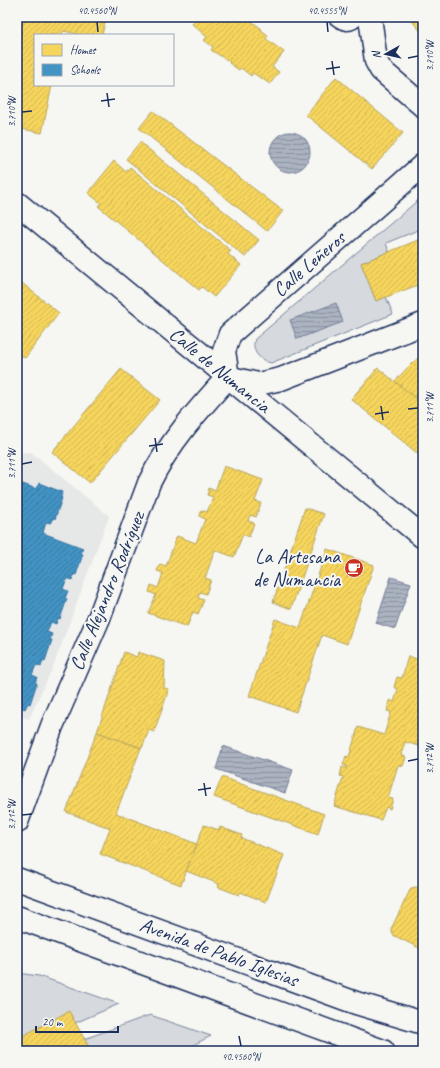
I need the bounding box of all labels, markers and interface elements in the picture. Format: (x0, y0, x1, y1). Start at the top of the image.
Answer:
text: 40.4560°N (78, 4, 118, 17)
text: 40.4555°N (308, 4, 348, 17)
legend (34, 34, 174, 86)
north arrow (366, 34, 406, 74)
text: 3.710°W (423, 39, 436, 71)
text: Homes (70, 42, 97, 58)
text: N (368, 49, 384, 60)
text: Schools (70, 62, 102, 78)
text: 3.710°W (5, 95, 18, 127)
street label: Calle Leñeros (268, 224, 352, 302)
street label: Calle de Numancia (164, 322, 277, 419)
text: 3.711°W (423, 391, 436, 423)
text: 3.711°W (5, 447, 18, 479)
street label: Calle Alejandro Rodríguez (64, 507, 151, 674)
place label: La Artesana de Numancia (253, 544, 342, 592)
cafe icon: La Artesana de Numancia (343, 557, 365, 579)
text: 3.712°W (423, 742, 436, 774)
text: 3.712°W (5, 798, 18, 830)
street label: Avenida de Pablo Iglesias (136, 912, 304, 993)
scale bar (36, 1008, 118, 1034)
text: 20 m (42, 1014, 64, 1030)
text: 40.4560°N (222, 1050, 262, 1063)

